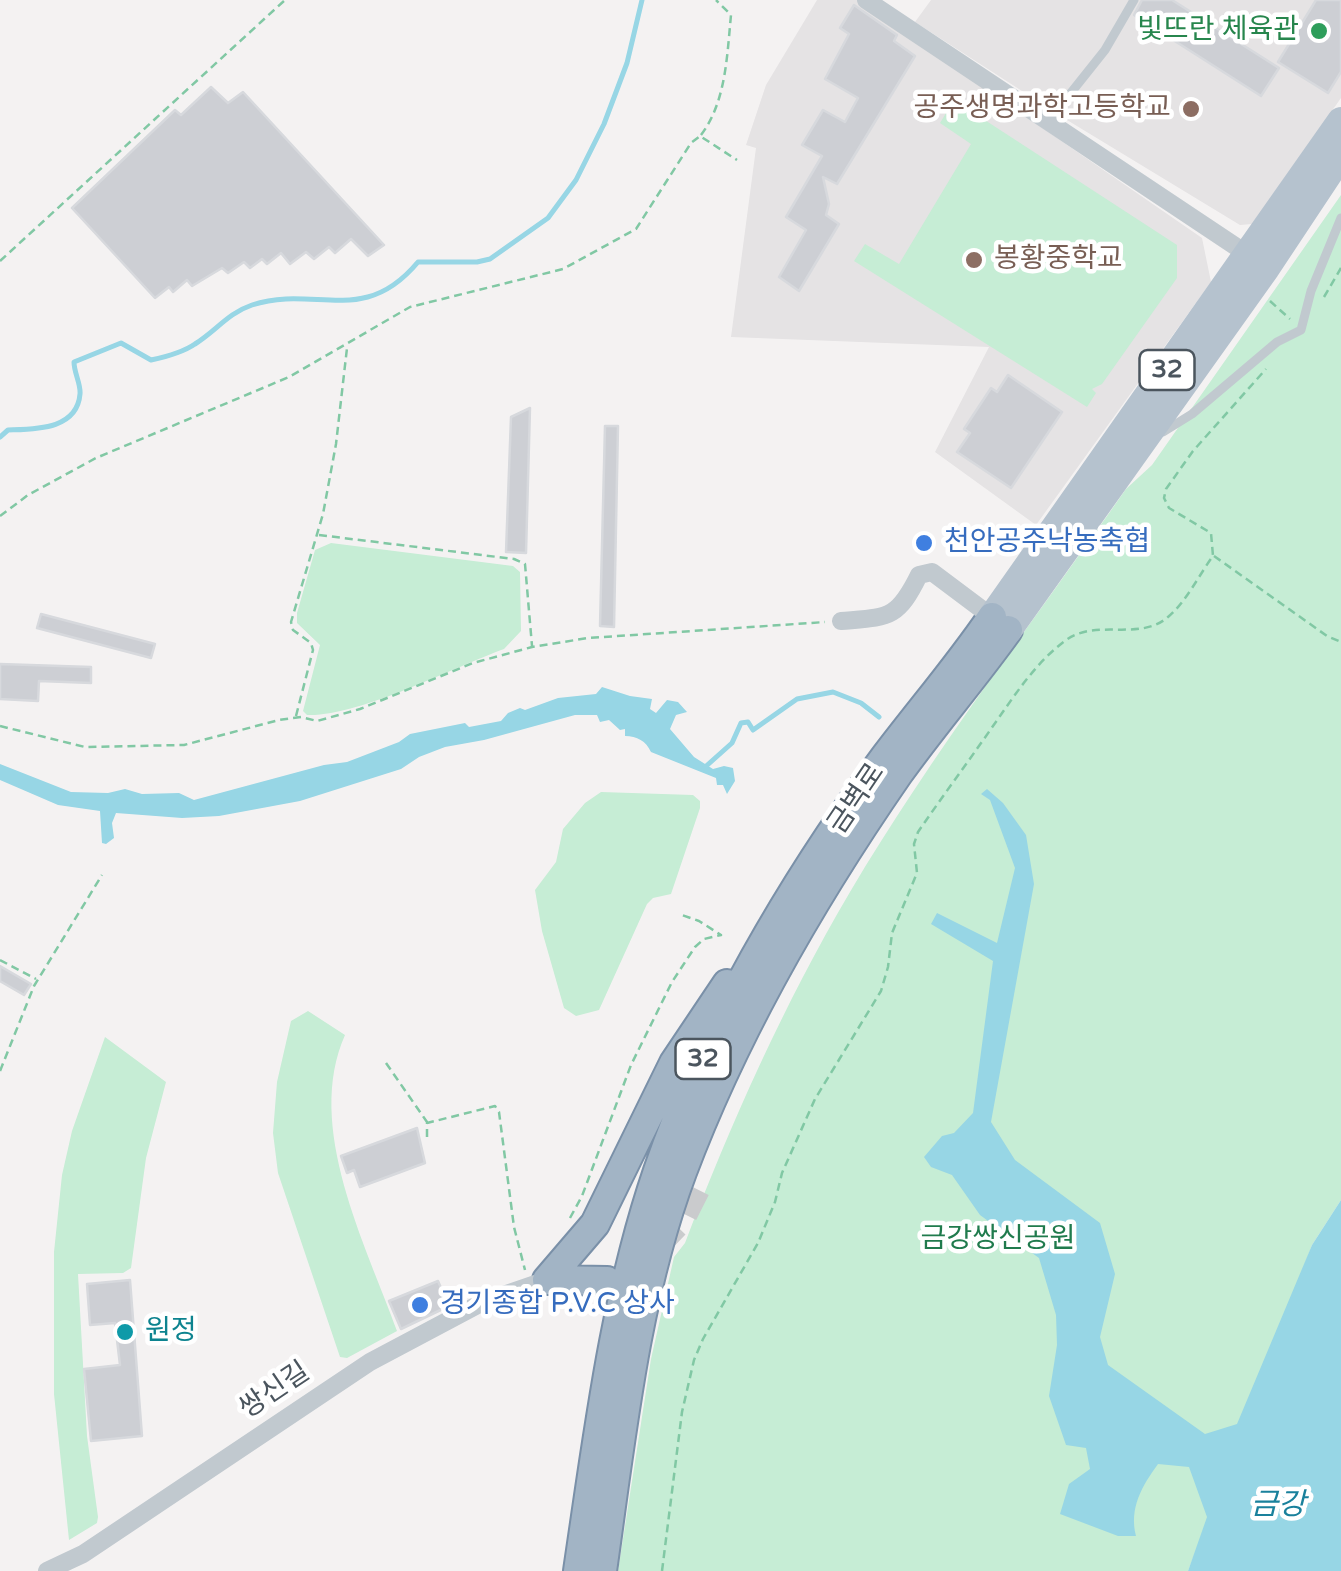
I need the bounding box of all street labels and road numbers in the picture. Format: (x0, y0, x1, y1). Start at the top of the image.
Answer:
road number: 32 (1140, 350, 1194, 390)
street label: 금벽로 (821, 758, 893, 840)
road number: 32 (676, 1039, 730, 1079)
street label: 쌍신길 (234, 1355, 316, 1427)

